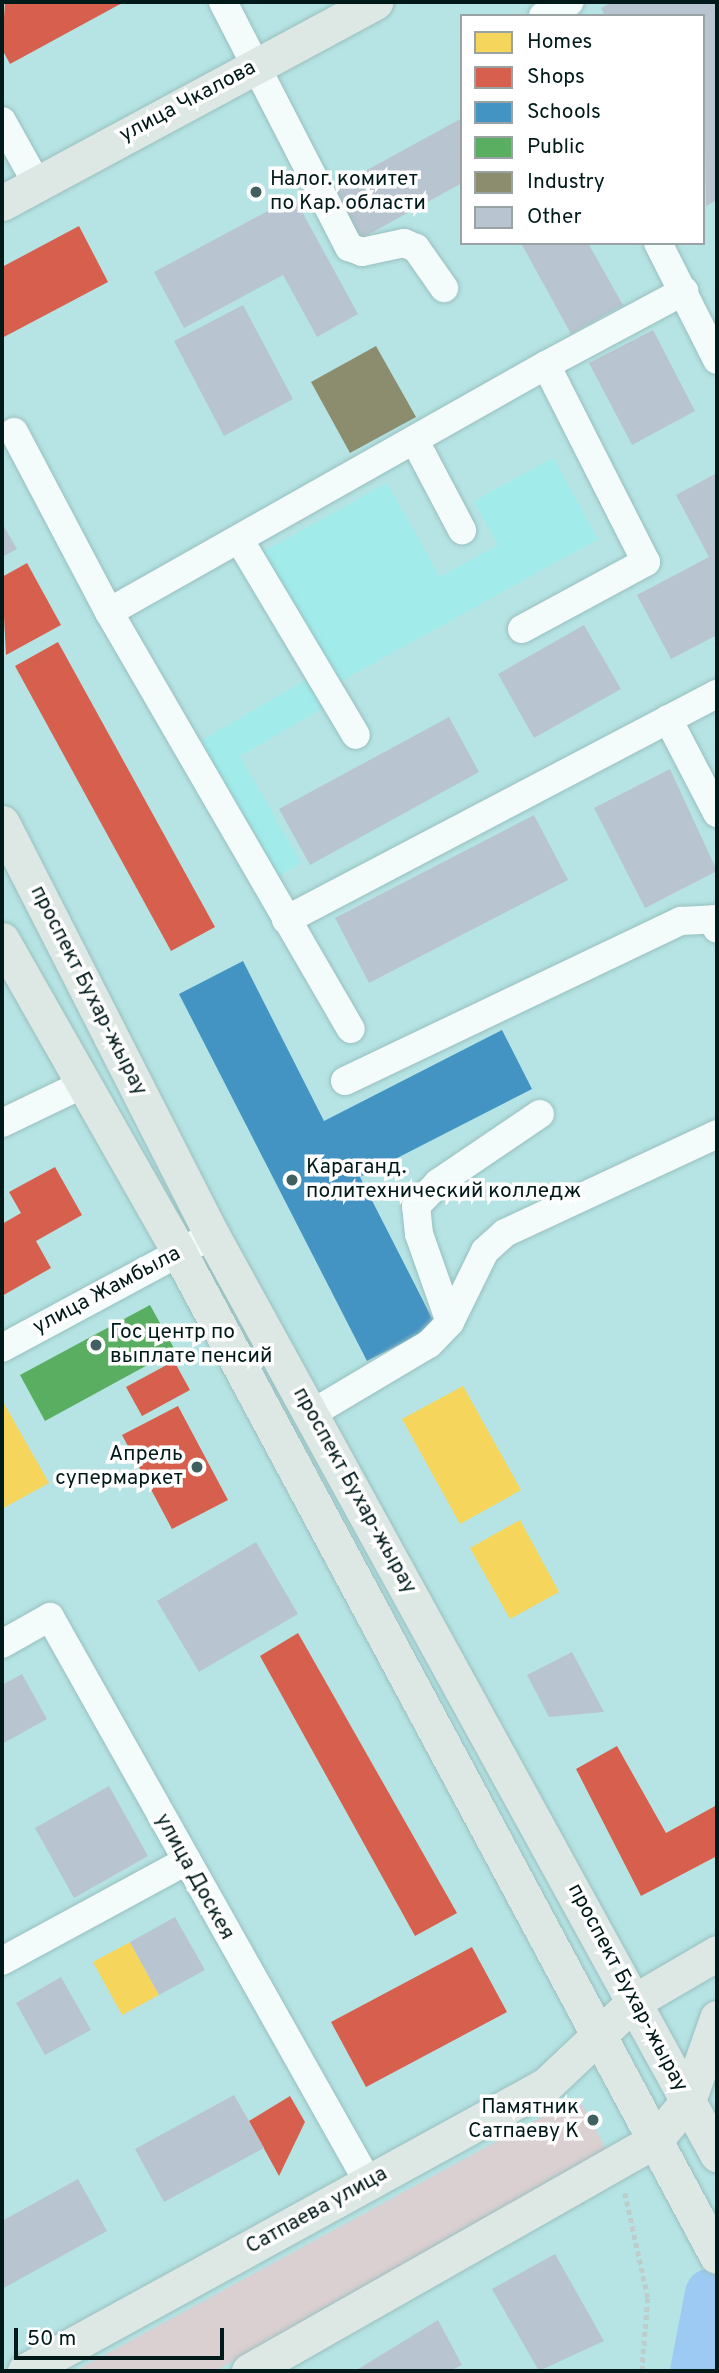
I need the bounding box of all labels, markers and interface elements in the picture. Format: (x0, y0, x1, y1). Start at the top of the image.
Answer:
legend (460, 14, 705, 245)
text: Homes (527, 29, 592, 56)
street label: улица Чкалова (116, 56, 260, 148)
text: Shops (527, 64, 585, 91)
text: Schools (527, 99, 601, 126)
text: Public (527, 134, 585, 161)
place label: Налог. комитет по Кар. области (270, 167, 426, 217)
text: Industry (527, 169, 605, 196)
marker: Налог. комитет по Кар. области (248, 184, 264, 200)
text: Other (527, 204, 582, 231)
street label: проспект Бухар-жырау (24, 882, 152, 1100)
place label: Караганд. политехнический колледж (306, 1155, 581, 1205)
marker: Караганд. политехнический колледж (284, 1172, 300, 1188)
street label: улица Жамбыла (29, 1242, 185, 1340)
place label: Гос центр по выплате пенсий (110, 1320, 272, 1370)
marker: Гос центр по выплате пенсий (88, 1337, 104, 1353)
street label: проспект Бухар-жырау (287, 1383, 421, 1599)
place label: Апрель супермаркет (55, 1442, 183, 1492)
marker: Апрель супермаркет (189, 1459, 205, 1475)
street label: улица Доскея (149, 1809, 239, 1945)
street label: проспект Бухар-жырау (561, 1880, 693, 2096)
place label: Памятник Сатпаеву К (468, 2095, 579, 2145)
marker: Памятник Сатпаеву К (585, 2112, 601, 2128)
street label: Сатпаева улица (242, 2162, 392, 2260)
scale bar (18, 2314, 228, 2358)
text: 50 m (27, 2326, 76, 2353)

